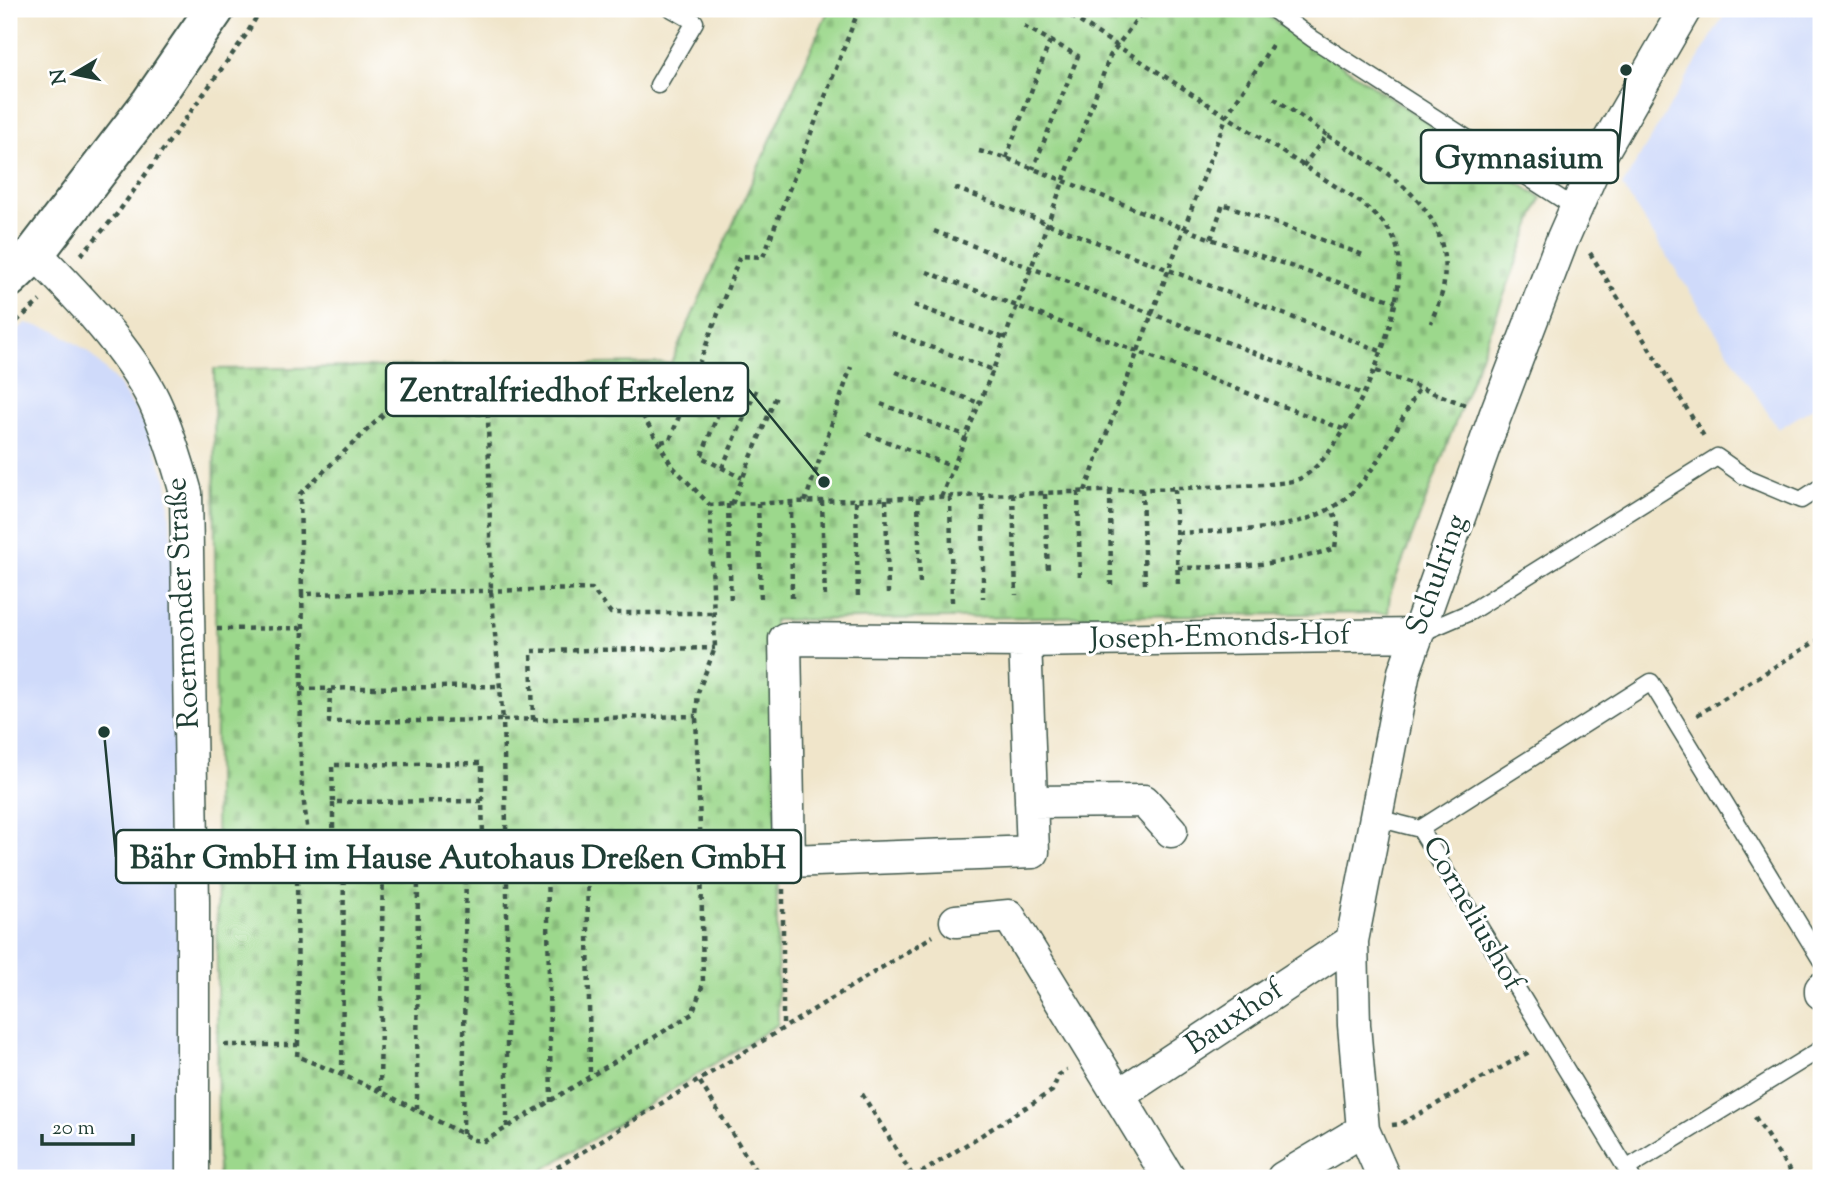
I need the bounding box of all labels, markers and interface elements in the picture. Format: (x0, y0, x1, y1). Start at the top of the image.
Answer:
north arrow (38, 38, 108, 108)
text: N (45, 67, 74, 86)
callout: Gymnasium (1421, 130, 1618, 183)
text: Gymnasium (1435, 137, 1604, 183)
callout: Zentralfriedhof Erkelenz (386, 363, 748, 416)
text: Zentralfriedhof Erkelenz (400, 370, 734, 416)
street label: Roermonder Straße (156, 476, 212, 730)
street label: Schulring (1396, 509, 1480, 641)
street label: Joseph-Emonds-Hof (1087, 614, 1352, 662)
street label: Corneliushof (1410, 829, 1534, 1001)
callout: Bähr GmbH im Hause Autohaus Dreßen GmbH (116, 830, 801, 883)
text: Bähr GmbH im Hause Autohaus Dreßen GmbH (130, 837, 787, 883)
street label: Bauxhof (1177, 968, 1294, 1067)
scale bar (42, 1103, 133, 1147)
text: 20 m (52, 1114, 95, 1144)

